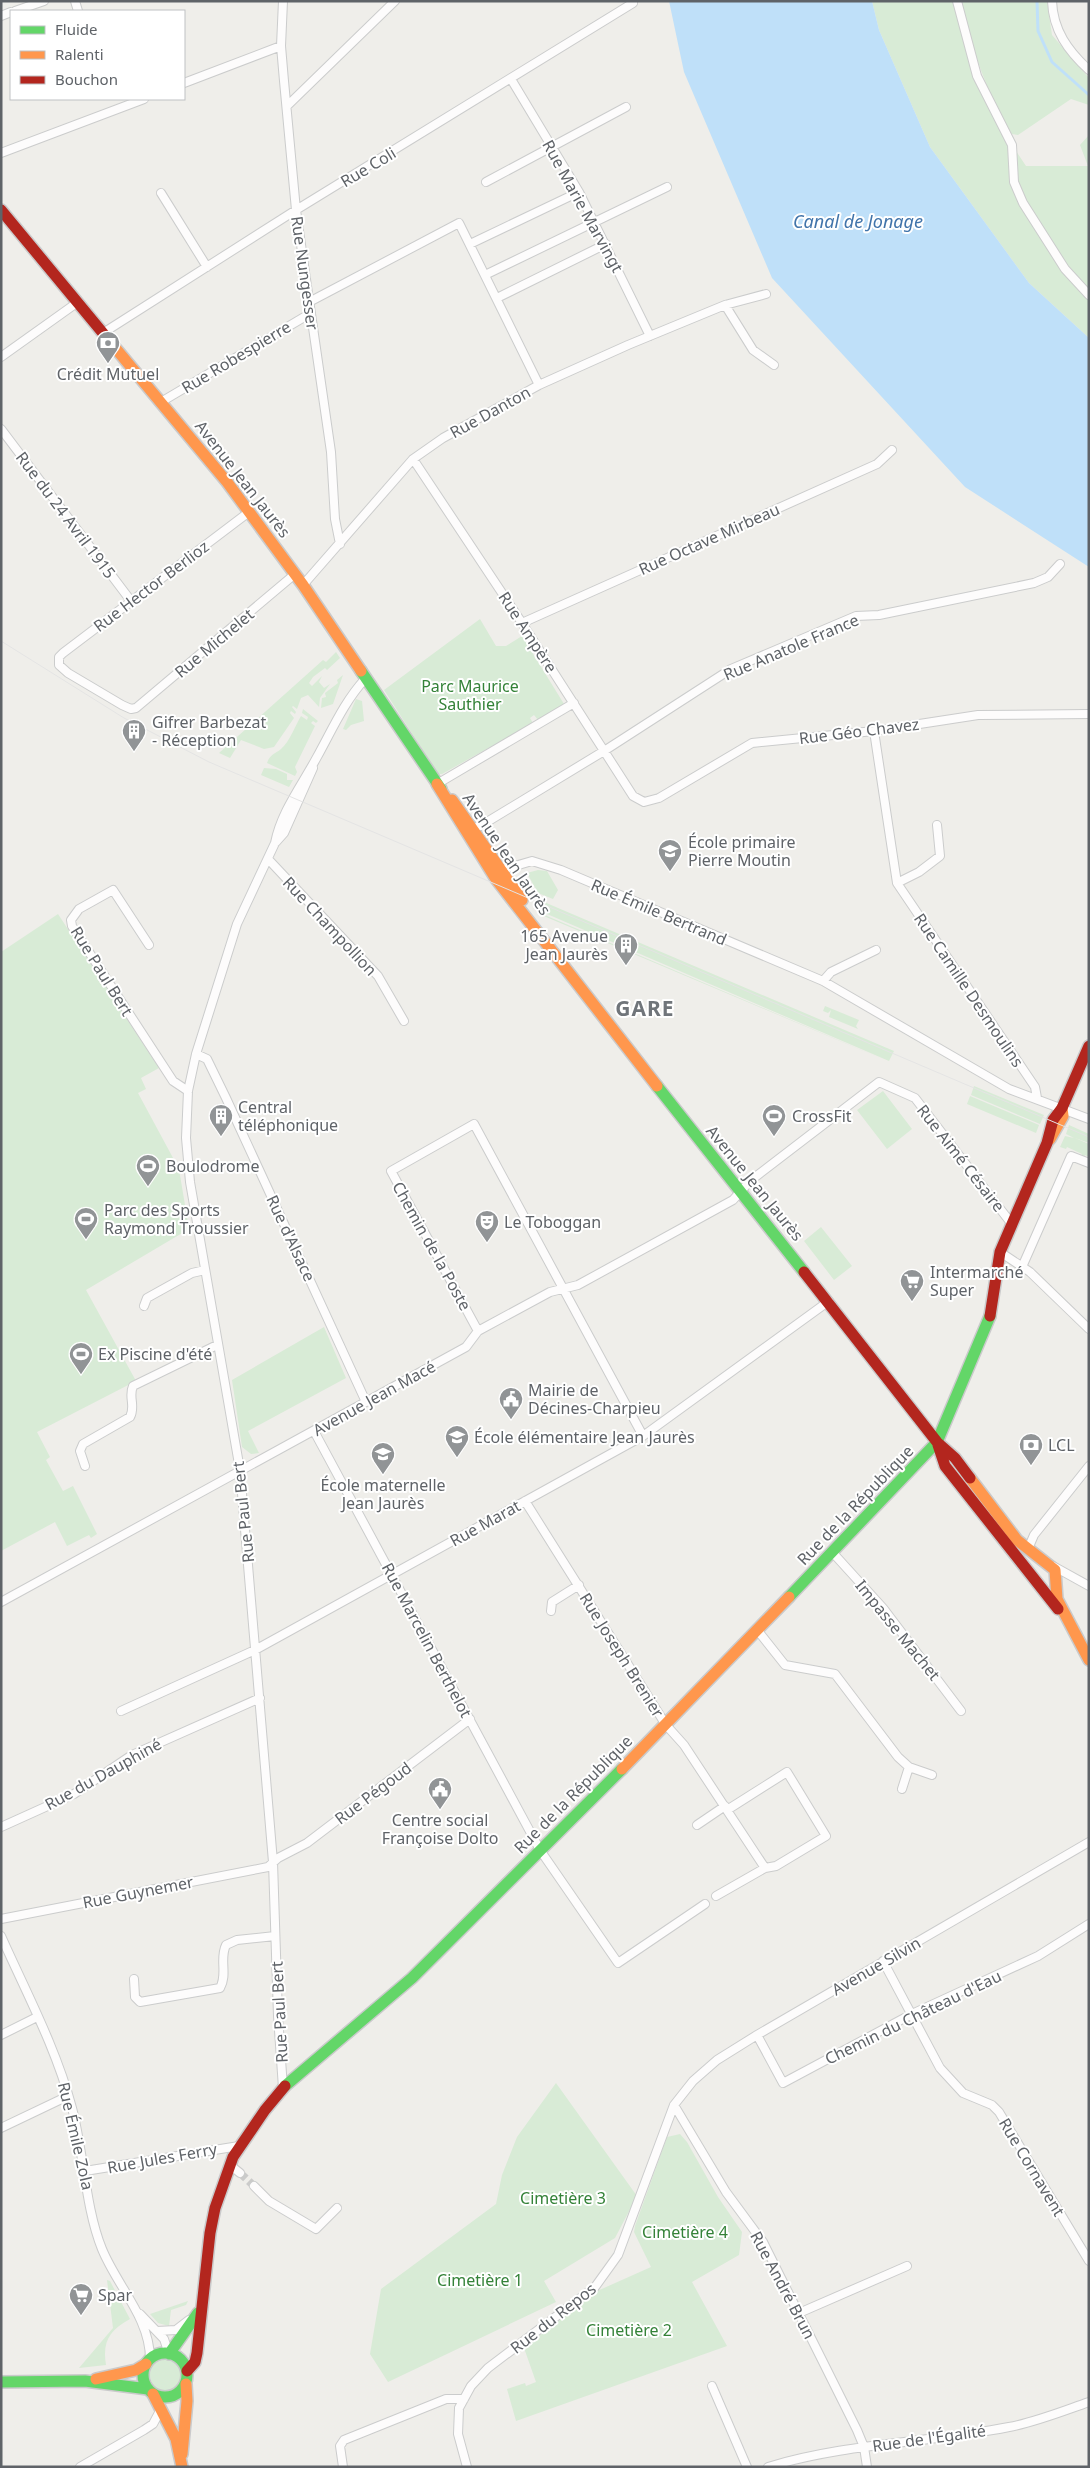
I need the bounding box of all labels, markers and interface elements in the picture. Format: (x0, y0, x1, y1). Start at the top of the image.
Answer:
legend (10, 10, 185, 100)
text: Fluide (55, 19, 97, 39)
text: Ralenti (55, 44, 104, 64)
text: Bouchon (55, 69, 118, 89)
street label: Rue Marie Marvingt (537, 136, 629, 276)
street label: Rue Coli (336, 142, 400, 192)
water label: Canal de Jonage (793, 209, 923, 233)
street label: Rue Nungesser (286, 215, 324, 332)
street label: Rue Robespierre (177, 316, 295, 398)
bank icon: Crédit Mutuel (95, 330, 121, 364)
place label: Crédit Mutuel (57, 363, 159, 385)
street label: Rue Danton (446, 381, 534, 443)
street label: Avenue Jean Jaurès (190, 416, 296, 542)
street label: Rue du 24 Avril 1915 (11, 447, 121, 583)
street label: Rue Octave Mirbeau (635, 498, 783, 580)
street label: Rue Hector Berlioz (89, 535, 213, 637)
street label: Rue Ampère (494, 587, 562, 677)
street label: Rue Michelet (170, 603, 258, 683)
street label: Rue Anatole France (720, 609, 862, 685)
park label: Parc Maurice Sauthier (421, 675, 519, 715)
place label: Gifrer Barbezat - Réception (152, 711, 267, 751)
street label: Rue Géo Chavez (798, 713, 920, 749)
building icon: Gifrer Barbezat - Réception (121, 718, 147, 752)
street label: Avenue Jean Jaurès (458, 789, 556, 919)
place label: École primaire Pierre Moutin (688, 831, 796, 871)
school or university icon: École primaire Pierre Moutin (657, 838, 683, 872)
street label: Rue Champollion (278, 872, 382, 980)
street label: Rue Émile Bertrand (588, 874, 730, 950)
street label: Rue Camille Desmoulins (909, 909, 1029, 1071)
street label: Rue Paul Bert (66, 922, 138, 1020)
place label: 165 Avenue Jean Jaurès (520, 925, 608, 965)
building icon: 165 Avenue Jean Jaurès (613, 932, 639, 966)
district label: GARE (615, 994, 675, 1022)
place label: Central téléphonique (238, 1096, 338, 1136)
street label: Rue Aimé Césaire (912, 1100, 1010, 1216)
building icon: Central téléphonique (208, 1103, 234, 1137)
sports icon: CrossFit (761, 1103, 787, 1137)
place label: CrossFit (792, 1105, 852, 1127)
street label: Avenue Jean Jaurès (701, 1121, 809, 1245)
sports icon: Boulodrome (135, 1153, 161, 1187)
place label: Boulodrome (166, 1155, 260, 1177)
street label: Chemin de la Poste (387, 1178, 477, 1314)
street label: Rue d'Alsace (261, 1191, 321, 1285)
place label: Parc des Sports Raymond Troussier (104, 1199, 249, 1239)
sports icon: Parc des Sports Raymond Troussier (73, 1206, 99, 1240)
theatre icon: Le Toboggan (474, 1209, 500, 1243)
place label: Le Toboggan (504, 1211, 601, 1233)
place label: Intermarché Super (930, 1261, 1024, 1301)
supermarket icon: Intermarché Super (899, 1268, 925, 1302)
sports icon: Ex Piscine d'été (68, 1341, 94, 1375)
place label: Ex Piscine d'été (98, 1343, 212, 1365)
street label: Avenue Jean Macé (309, 1355, 439, 1441)
place label: Mairie de Décines-Charpieu (528, 1379, 661, 1419)
public building icon: Mairie de Décines-Charpieu (498, 1386, 524, 1420)
school or university icon: École élémentaire Jean Jaurès (444, 1424, 470, 1458)
place label: École élémentaire Jean Jaurès (474, 1426, 695, 1448)
bank icon: LCL (1018, 1432, 1044, 1466)
place label: LCL (1048, 1434, 1075, 1456)
street label: Rue de la République (792, 1440, 918, 1570)
school or university icon: École maternelle Jean Jaurès (370, 1441, 396, 1475)
street label: Rue Paul Bert (227, 1460, 259, 1564)
place label: École maternelle Jean Jaurès (320, 1474, 446, 1514)
street label: Rue Marat (446, 1494, 524, 1551)
street label: Rue Marcelin Berthelot (377, 1559, 477, 1721)
street label: Impasse Machet (851, 1575, 946, 1685)
street label: Rue Joseph Brenier (575, 1589, 669, 1722)
street label: Rue de la République (509, 1730, 637, 1858)
street label: Rue du Dauphiné (41, 1733, 165, 1815)
street label: Rue Pégoud (330, 1757, 416, 1829)
public building icon: Centre social Françoise Dolto (427, 1776, 453, 1810)
place label: Centre social Françoise Dolto (382, 1809, 498, 1849)
street label: Rue Guynemer (81, 1870, 196, 1914)
street label: Avenue Silvin (827, 1932, 925, 2000)
street label: Rue Paul Bert (265, 1960, 293, 2063)
street label: Chemin du Château d'Eau (821, 1965, 1005, 2069)
street label: Rue Émile Zola (53, 2080, 99, 2192)
street label: Rue Cornavent (994, 2114, 1070, 2220)
street label: Rue Jules Ferry (105, 2137, 219, 2178)
park label: Cimetière 3 (520, 2187, 606, 2209)
park label: Cimetière 4 (642, 2221, 728, 2243)
street label: Rue André Brun (745, 2227, 821, 2343)
park label: Cimetière 1 (437, 2269, 523, 2291)
street label: Rue du Repos (506, 2278, 600, 2358)
supermarket icon: Spar (68, 2282, 94, 2316)
place label: Spar (98, 2284, 133, 2306)
park label: Cimetière 2 (586, 2319, 672, 2341)
street label: Rue de l'Égalité (871, 2419, 987, 2457)

